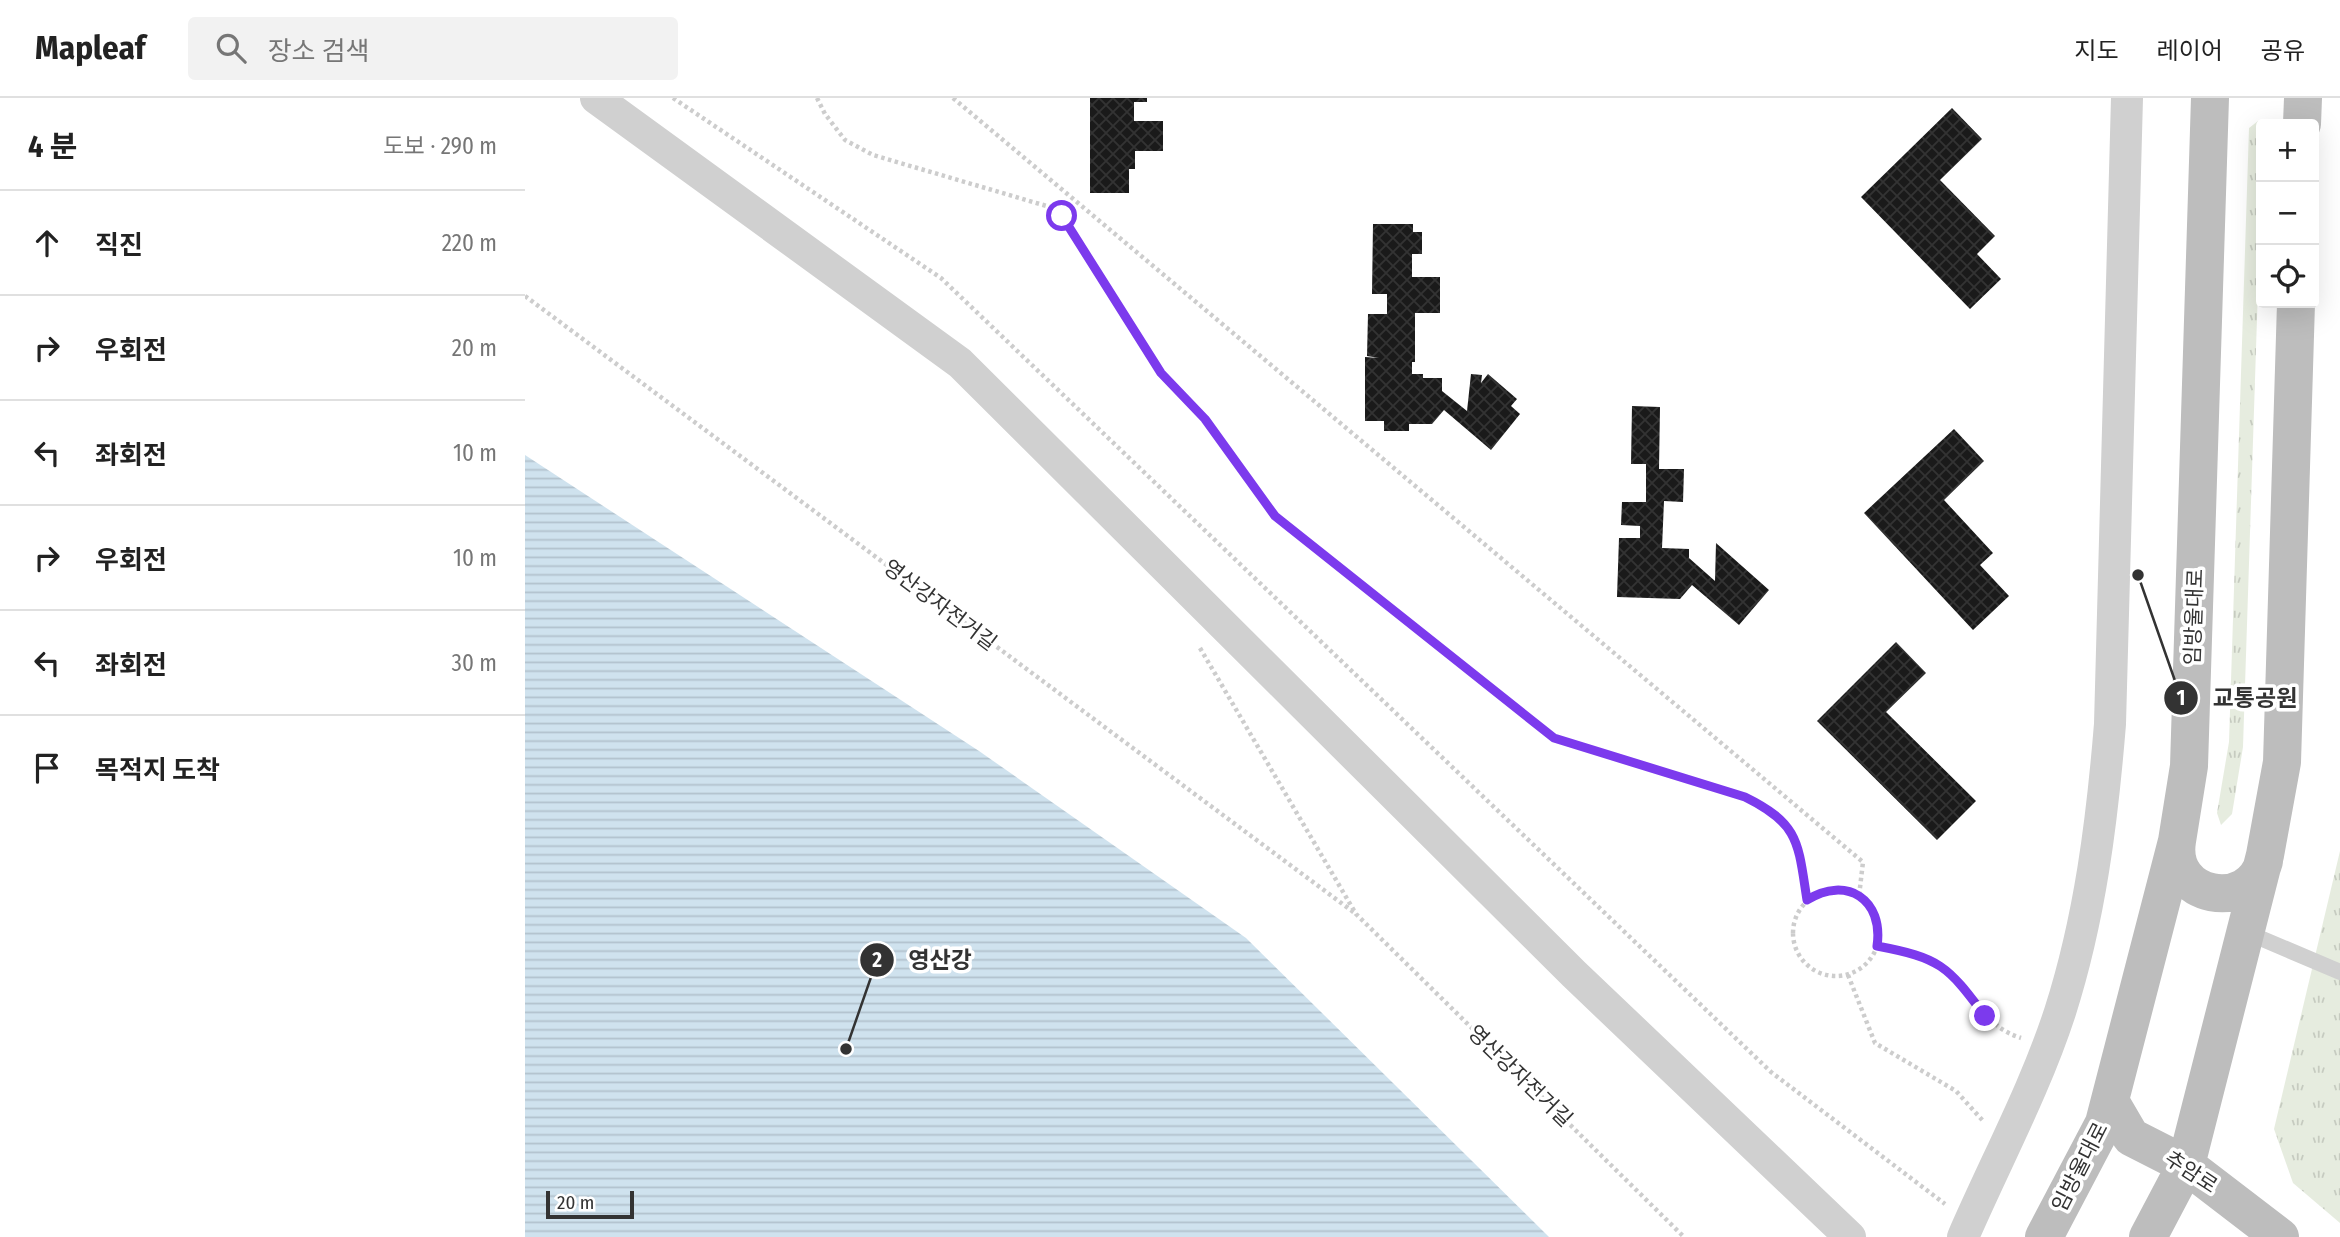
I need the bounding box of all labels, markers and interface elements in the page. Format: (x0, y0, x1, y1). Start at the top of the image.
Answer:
search box (188, 17, 678, 80)
text: Mapleaf (35, 28, 146, 68)
icon: search (212, 29, 250, 67)
text: 장소 검색 (268, 36, 369, 67)
text: 지도 (2074, 37, 2119, 65)
text: 레이어 (2157, 37, 2223, 65)
text: 공유 (2261, 37, 2305, 65)
map controls (2256, 119, 2319, 308)
button: + (2256, 119, 2319, 182)
text: 4 분 (28, 129, 77, 165)
text: 도보 · 290 m (383, 132, 497, 160)
button: − (2256, 182, 2319, 245)
route start (1046, 200, 1077, 231)
icon: ahead (28, 224, 66, 262)
text: 220 m (442, 229, 497, 257)
text: 직진 (95, 230, 143, 261)
button: locate (2256, 245, 2319, 308)
icon: right (28, 329, 66, 367)
text: 20 m (452, 334, 497, 362)
text: 우회전 (95, 335, 167, 366)
icon: left (28, 434, 66, 472)
text: 10 m (453, 439, 497, 467)
text: 좌회전 (95, 440, 167, 471)
icon: right (28, 539, 66, 577)
text: 10 m (453, 544, 497, 572)
text: 우회전 (95, 545, 167, 576)
street label: 영산강자전거길 (878, 554, 1002, 656)
street label: 임방울대로 (2179, 568, 2209, 666)
icon: left (28, 644, 66, 682)
text: 30 m (452, 649, 497, 677)
text: 좌회전 (95, 650, 167, 681)
callout: 교통공원 (2163, 676, 2311, 720)
text: 교통공원 (2213, 684, 2297, 712)
text: 1 (2177, 685, 2185, 711)
icon: arrive (28, 749, 66, 787)
text: 목적지 도착 (95, 755, 220, 786)
callout: 영산강 (860, 938, 986, 982)
text: 영산강 (908, 946, 972, 974)
text: 2 (871, 947, 882, 973)
route end (1969, 1000, 2000, 1031)
street label: 영산강자전거길 (1462, 1020, 1578, 1132)
street label: 임방울대로 (2046, 1118, 2114, 1216)
street label: 추암로 (2160, 1145, 2222, 1199)
scale bar (546, 1188, 633, 1220)
text: 20 m (557, 1191, 594, 1214)

